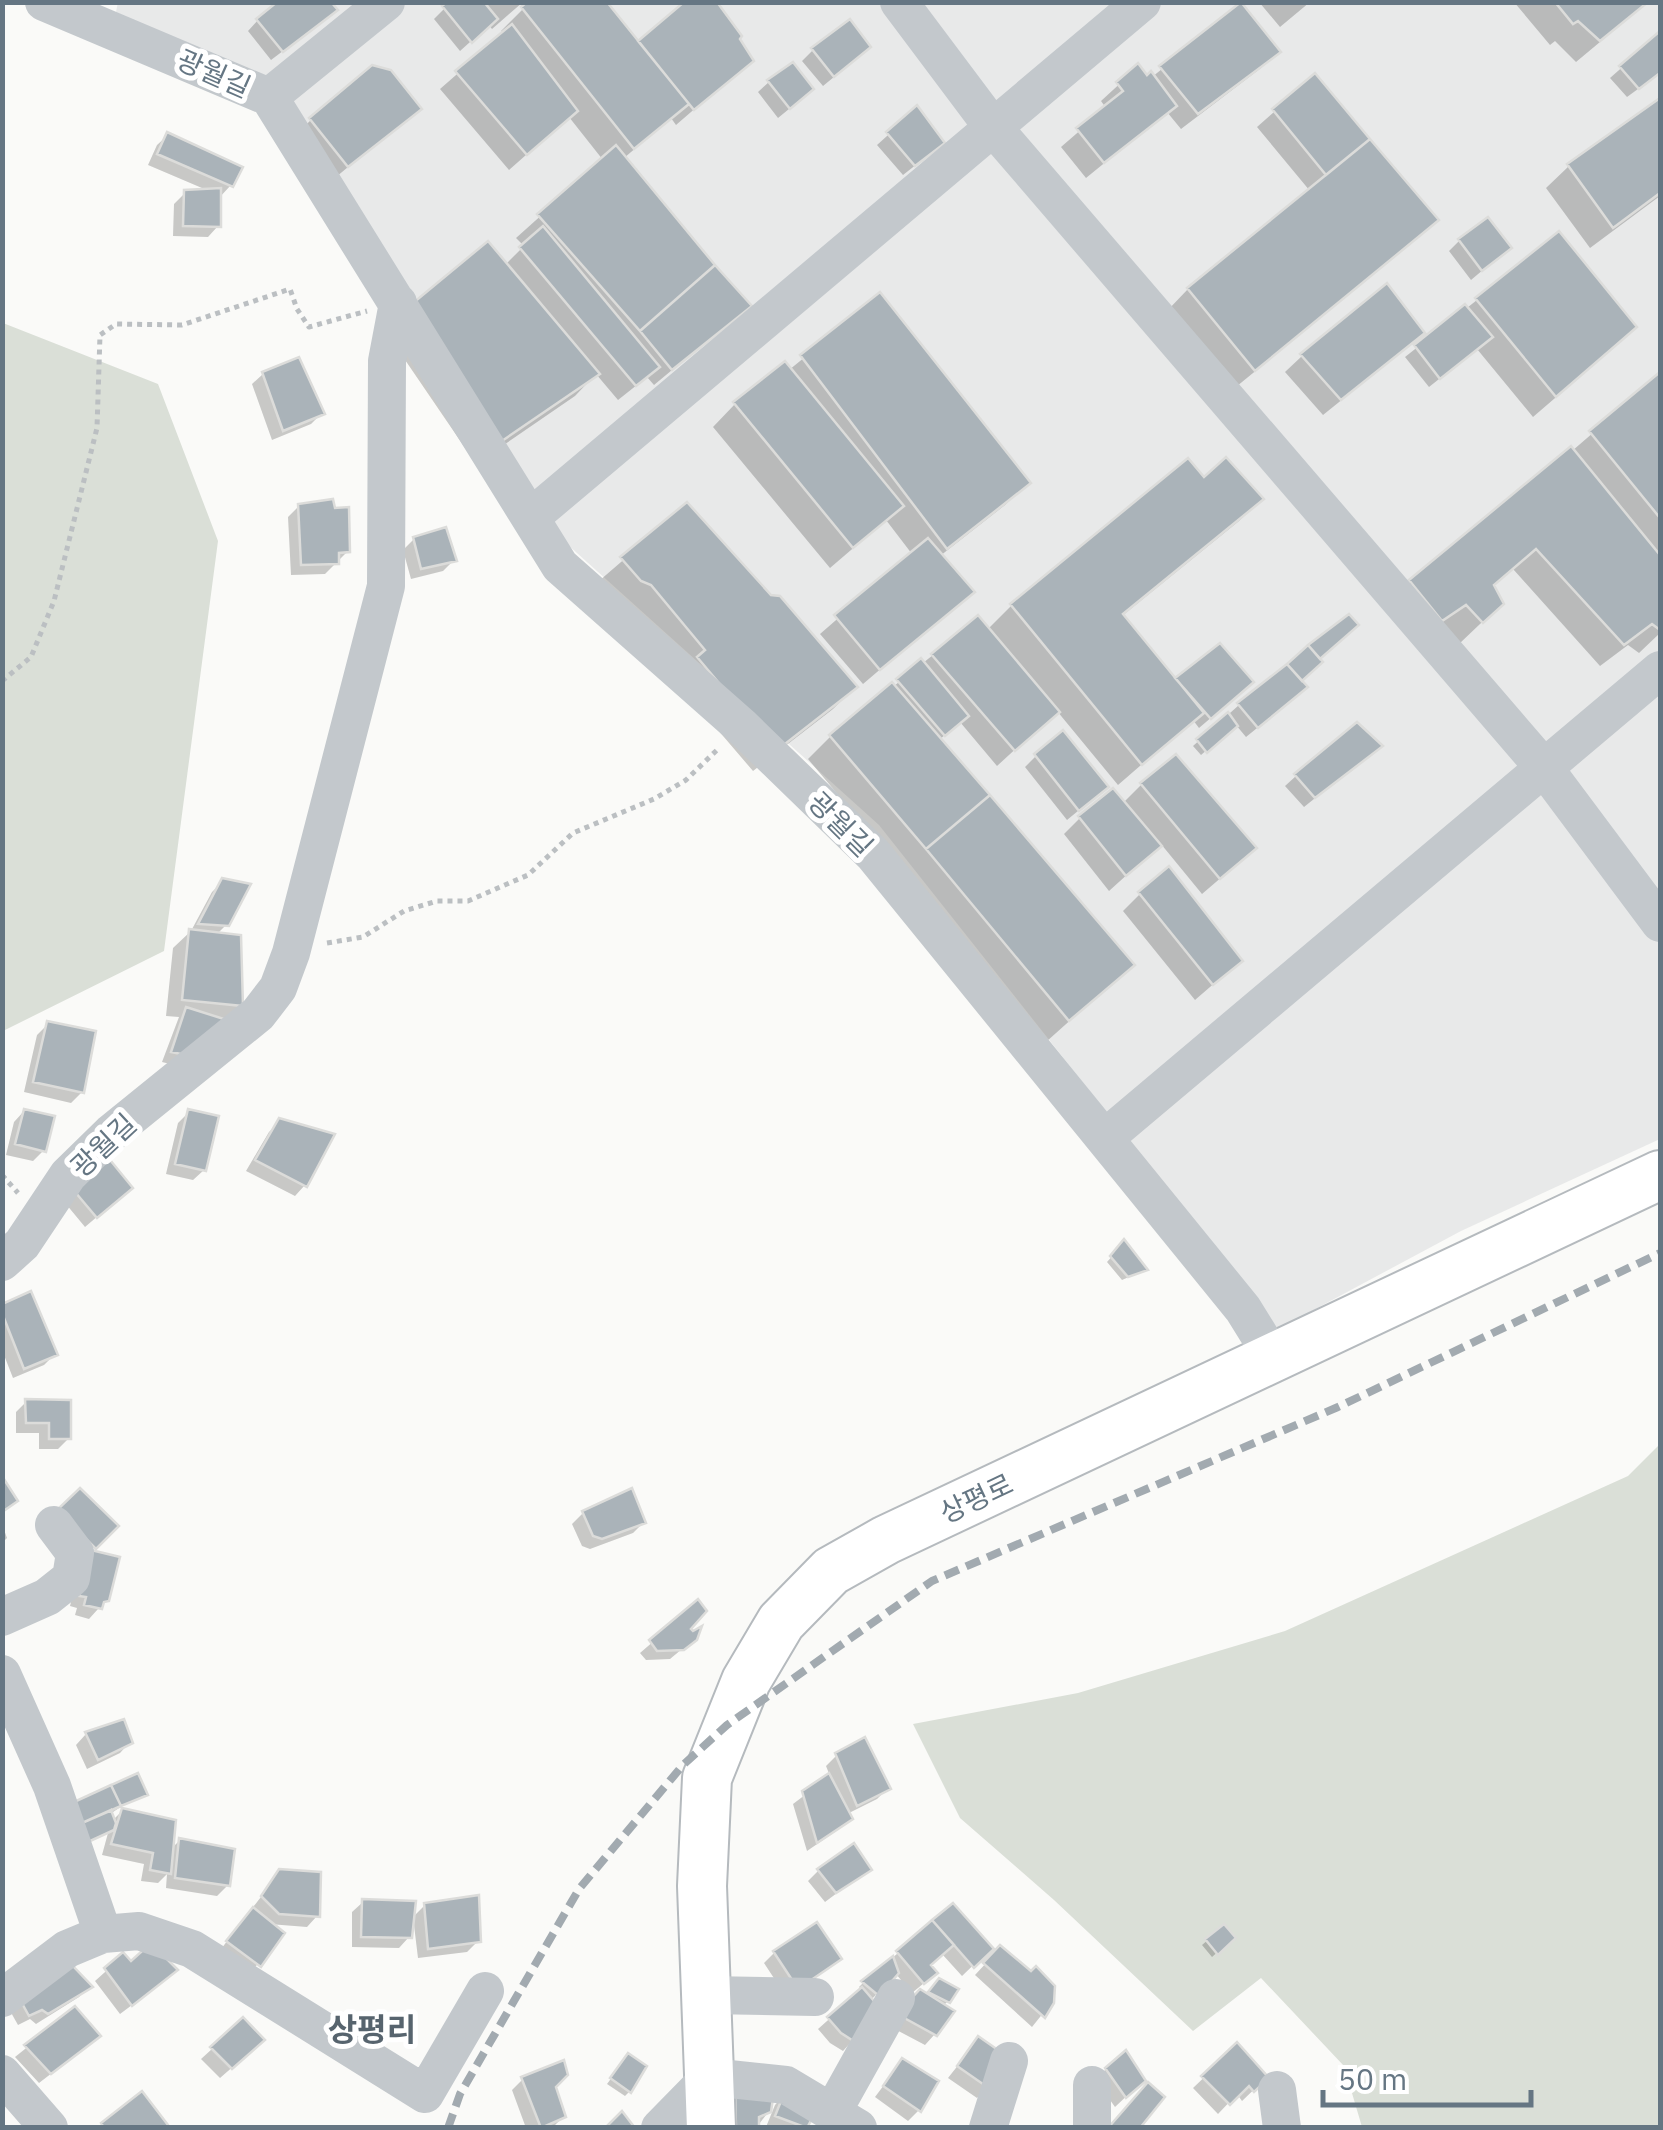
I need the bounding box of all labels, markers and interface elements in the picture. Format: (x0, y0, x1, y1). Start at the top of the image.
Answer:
street label: 광월길 (171, 40, 257, 106)
street label: 광월길 (801, 784, 881, 864)
street label: 광월길 (62, 1105, 144, 1185)
street label: 상평로 (933, 1465, 1019, 1531)
district label: 상평리 (328, 2008, 416, 2050)
scale bar (1323, 2045, 1530, 2107)
text: 50 m (1338, 2059, 1407, 2098)

